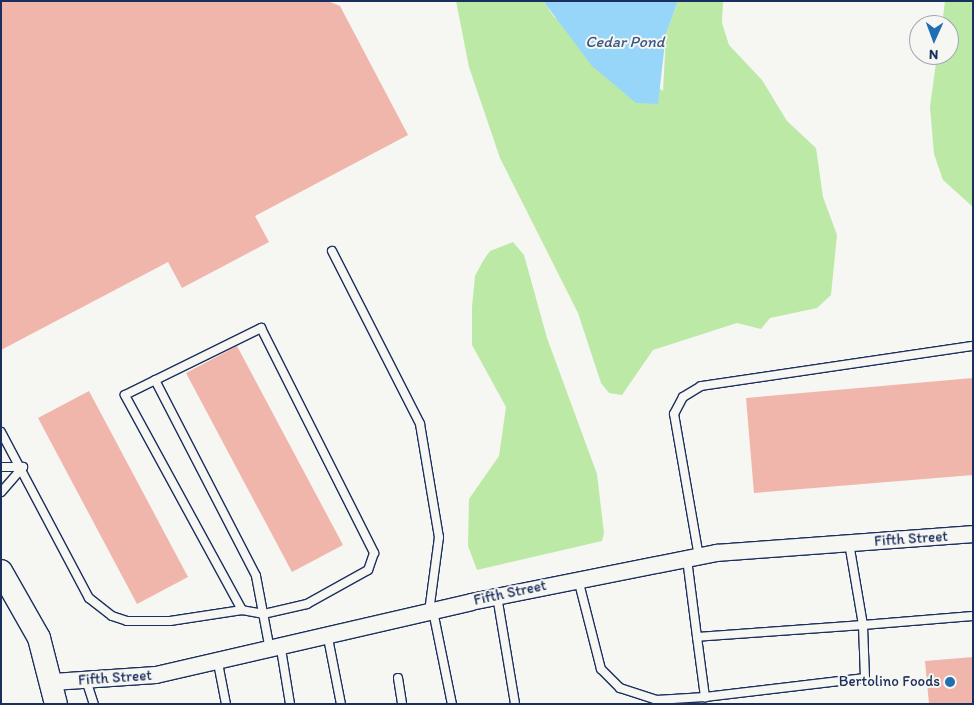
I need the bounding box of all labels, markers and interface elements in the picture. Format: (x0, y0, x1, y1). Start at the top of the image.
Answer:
north arrow (909, 15, 959, 65)
water label: Cedar Pond (586, 32, 664, 52)
text: N (928, 46, 939, 63)
street label: Fifth Street (874, 527, 948, 551)
street label: Fifth Street (472, 577, 548, 609)
street label: Fifth Street (78, 666, 152, 690)
place label: Bertolino Foods (839, 673, 940, 691)
marker: Bertolino Foods (944, 676, 956, 688)

